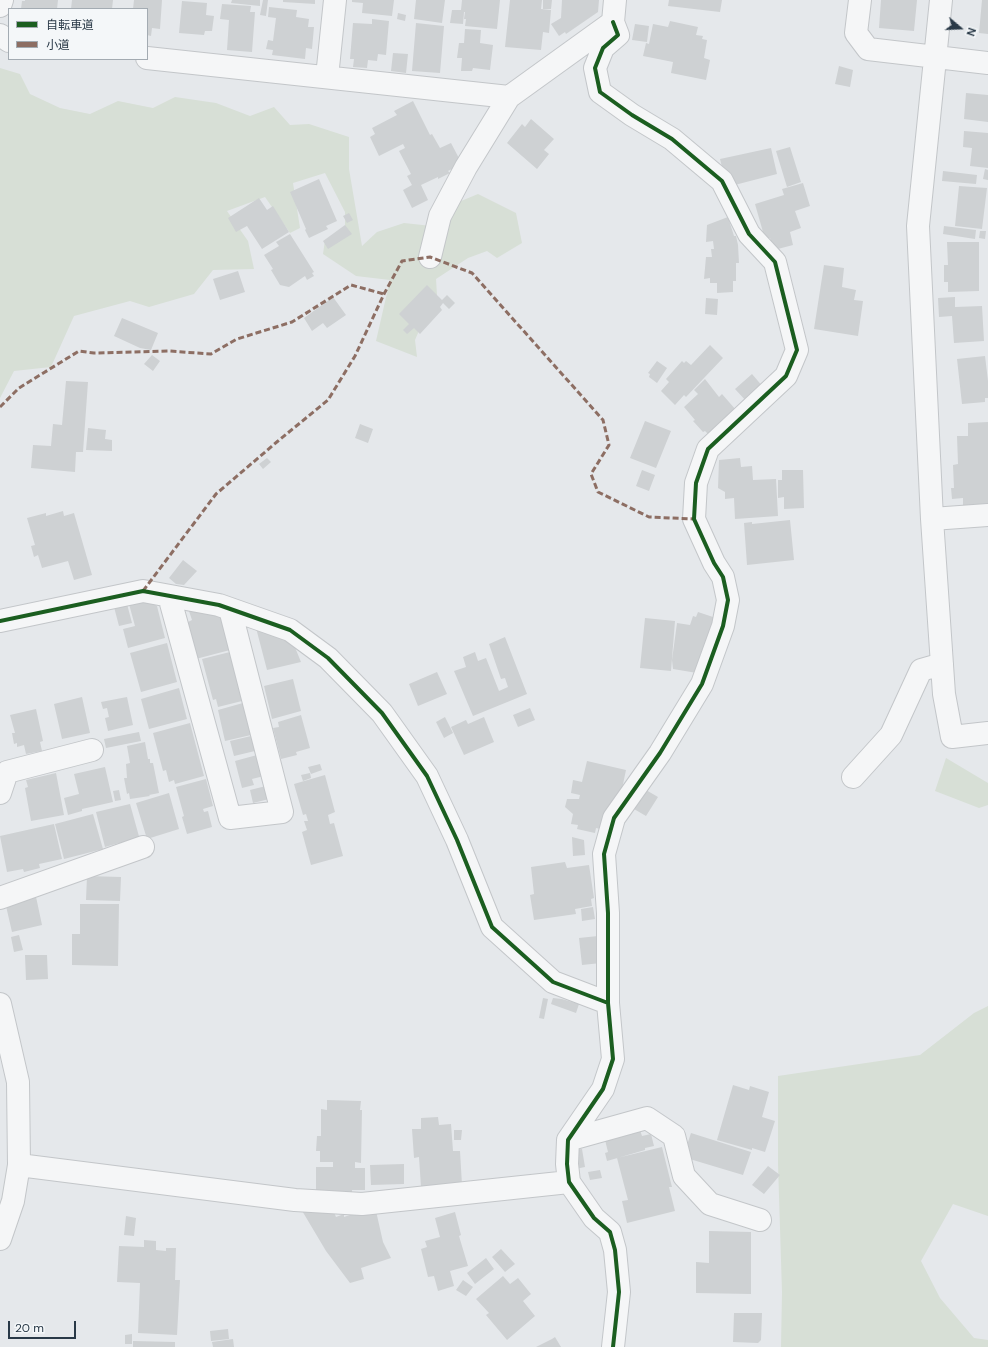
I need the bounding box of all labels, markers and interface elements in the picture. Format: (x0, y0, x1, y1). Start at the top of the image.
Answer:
legend (8, 8, 148, 60)
north arrow (940, 8, 980, 48)
text: 自転車道 (46, 17, 94, 33)
text: N (963, 26, 979, 38)
text: 小道 (46, 37, 70, 53)
scale bar (10, 1313, 78, 1339)
text: 20 m (15, 1320, 44, 1336)

